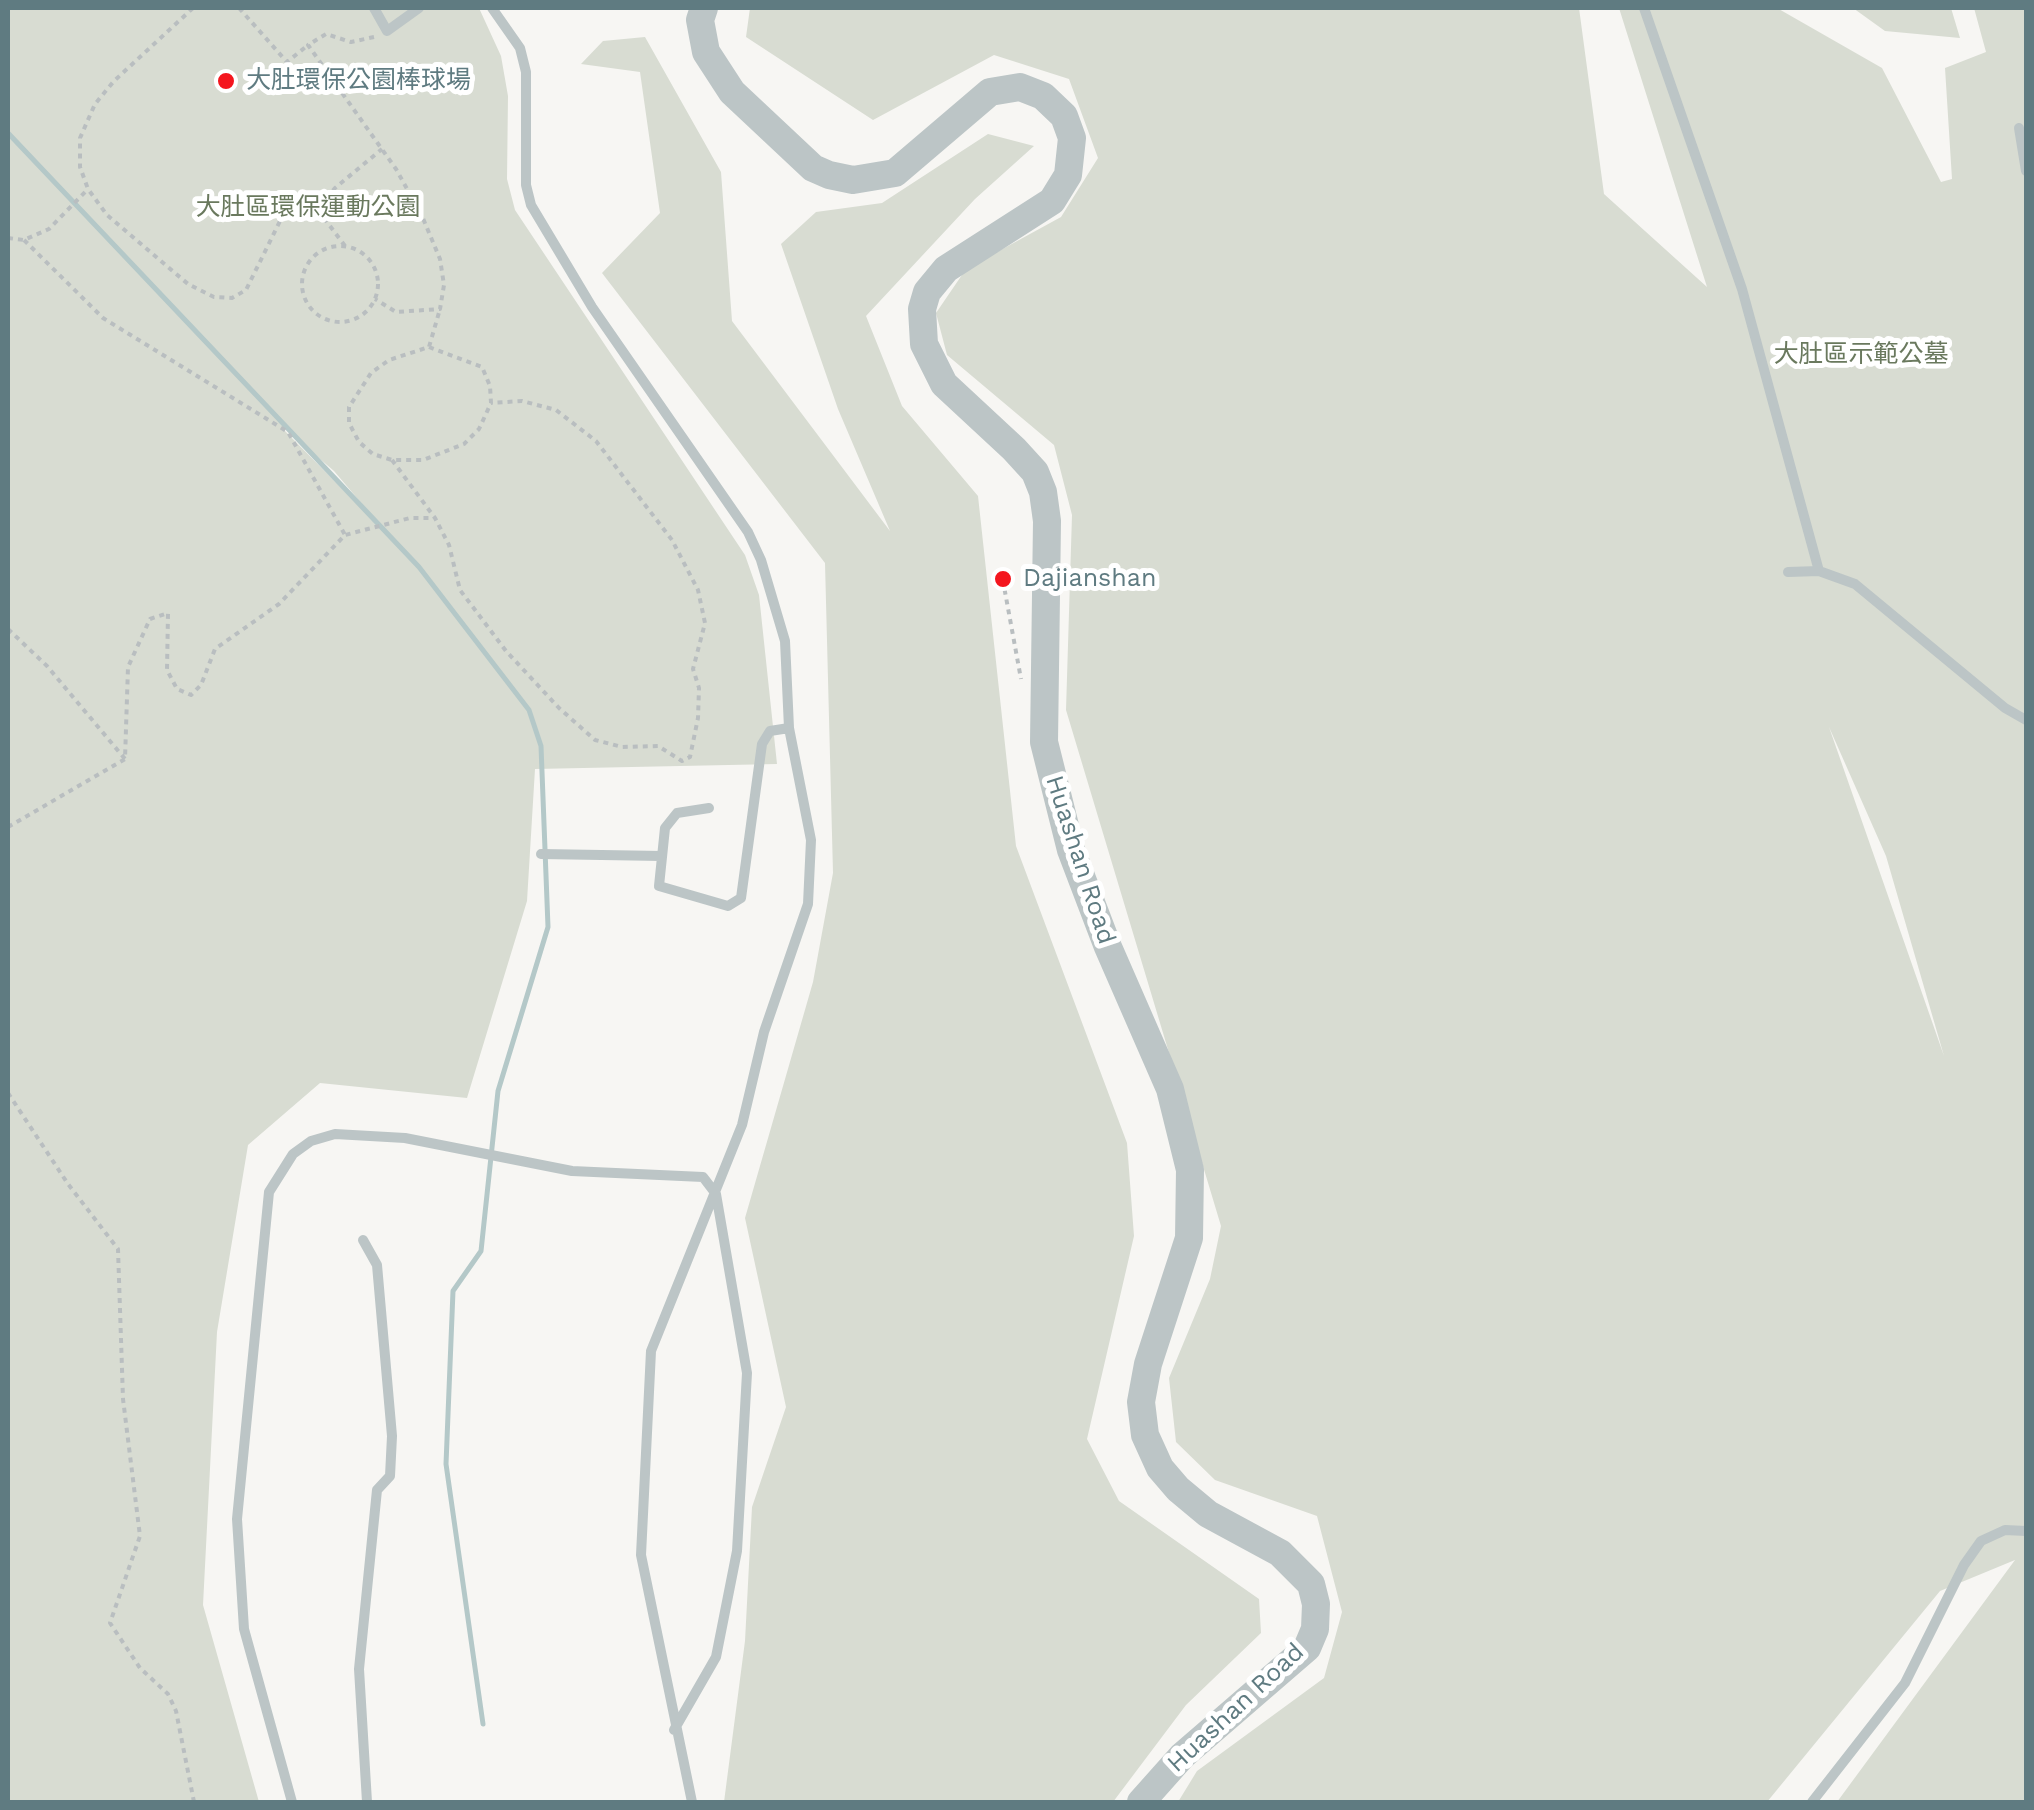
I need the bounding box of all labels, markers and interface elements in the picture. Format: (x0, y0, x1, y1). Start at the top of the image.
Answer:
place label: 大肚環保公園棒球場 (246, 66, 471, 96)
marker: 大肚環保公園棒球場 (215, 70, 237, 92)
park label: 大肚區環保運動公園 (196, 193, 420, 223)
park label: 大肚區示範公墓 (1774, 340, 1948, 370)
place label: Dajianshan (1023, 564, 1156, 594)
marker: Dajianshan (992, 568, 1014, 590)
street label: Huashan Road (1039, 772, 1121, 948)
street label: Huashan Road (1162, 1637, 1310, 1779)

